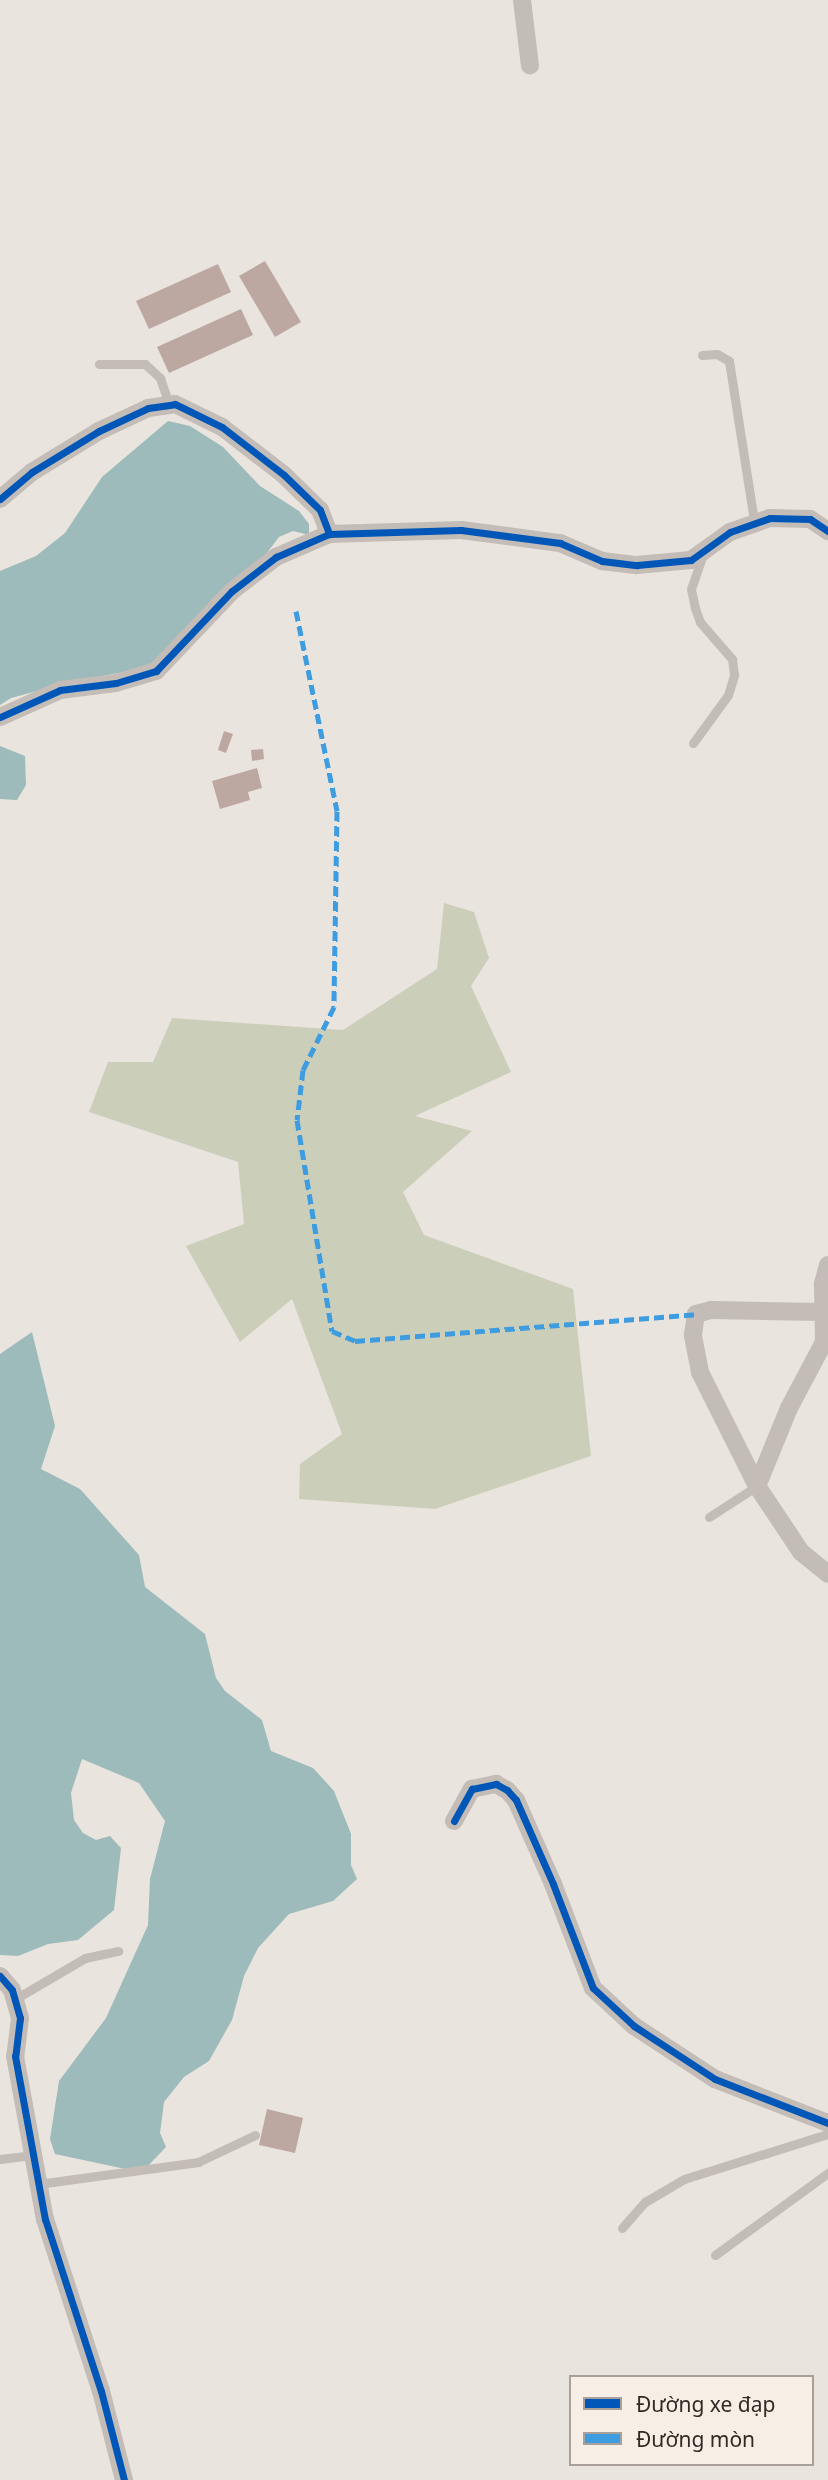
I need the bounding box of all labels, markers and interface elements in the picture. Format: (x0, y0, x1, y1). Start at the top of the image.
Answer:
legend (569, 2375, 814, 2466)
text: Đường xe đạp (636, 2390, 775, 2418)
text: Đường mòn (636, 2425, 755, 2453)

